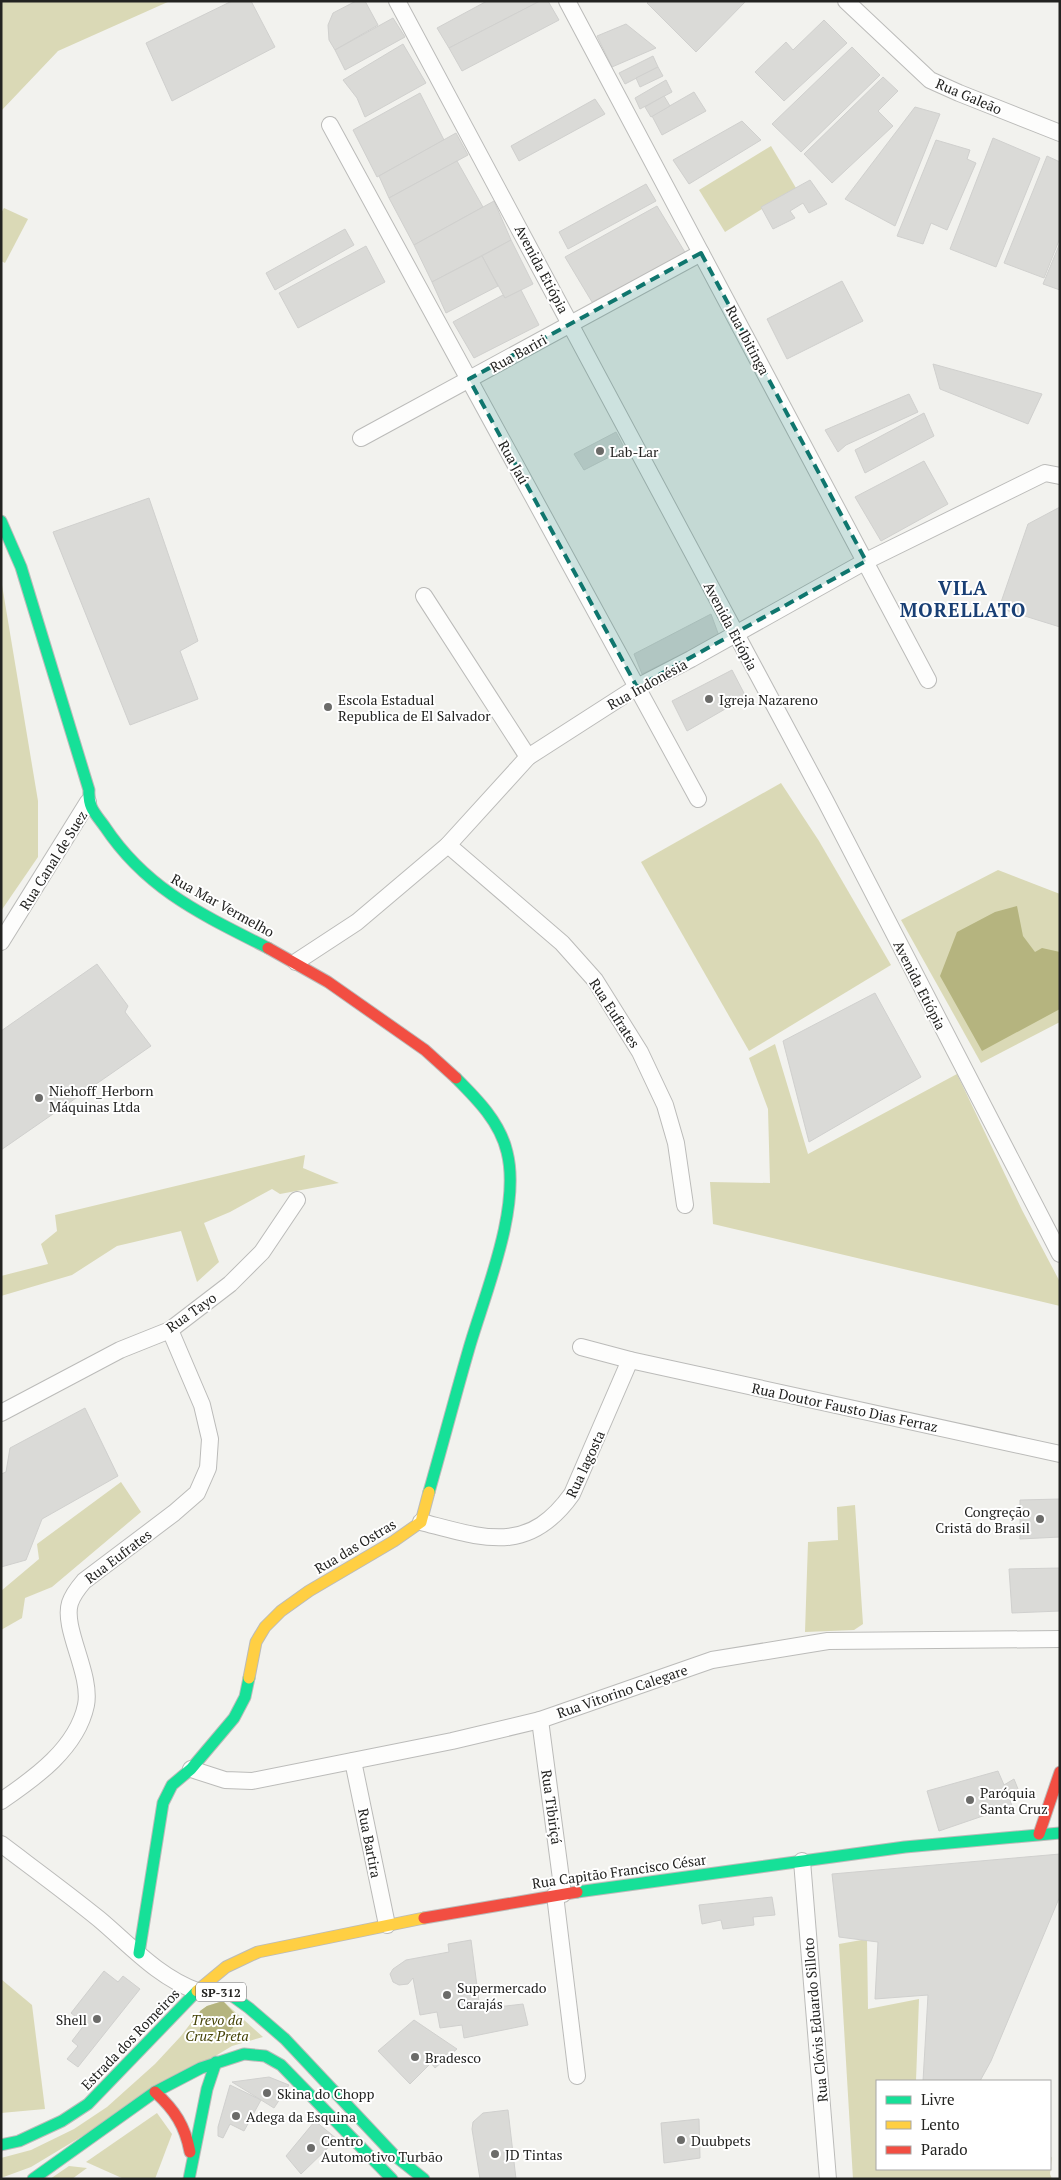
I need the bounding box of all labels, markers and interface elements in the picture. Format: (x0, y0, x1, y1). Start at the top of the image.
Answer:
street label: Rua Galeão (933, 74, 1005, 119)
street label: Avenida Etiópia (511, 221, 573, 317)
street label: Rua Ibitinga (722, 302, 774, 378)
street label: Rua Bariri (486, 330, 550, 376)
street label: Rua Jaú (494, 437, 534, 487)
place label: Lab-Lar (610, 442, 659, 461)
marker: Lab-Lar (594, 445, 606, 457)
district label: VILA MORELLATO (900, 575, 1026, 622)
street label: Avenida Etiópia (700, 578, 762, 674)
street label: Rua Indonésia (604, 654, 690, 714)
place label: Escola Estadual Republica de El Salvador (338, 690, 491, 725)
place label: Igreja Nazareno (719, 690, 818, 709)
marker: Igreja Nazareno (703, 693, 715, 705)
marker: Escola Estadual Republica de El Salvador (322, 701, 334, 713)
street label: Rua Canal de Suez (15, 806, 91, 913)
street label: Rua Mar Vermelho (168, 869, 278, 941)
street label: Avenida Etiópia (889, 937, 951, 1033)
street label: Rua Eufrates (585, 975, 645, 1051)
place label: Niehoff_Herborn Máquinas Ltda (49, 1081, 154, 1116)
marker: Niehoff_Herborn Máquinas Ltda (33, 1092, 45, 1104)
street label: Rua Tayo (162, 1288, 220, 1336)
street label: Rua Doutor Fausto Dias Ferraz (750, 1378, 940, 1436)
street label: Rua lagosta (561, 1427, 609, 1501)
place label: Congreção Cristã do Brasil (935, 1502, 1030, 1537)
marker: Congreção Cristã do Brasil (1034, 1513, 1046, 1525)
street label: Rua das Ostras (311, 1514, 399, 1578)
street label: Rua Eufrates (81, 1525, 155, 1587)
street label: Rua Vitorino Calegare (554, 1660, 690, 1722)
street label: Rua Tibiriçá (537, 1768, 567, 1846)
place label: Paróquia Santa Cruz (980, 1783, 1048, 1818)
marker: Paróquia Santa Cruz (964, 1794, 976, 1806)
street label: Rua Bartira (354, 1807, 386, 1879)
street label: Rua Capitão Francisco César (531, 1849, 708, 1893)
street label: Rua Clóvis Eduardo Silloto (798, 1937, 832, 2103)
place label: Supermercado Carajás (457, 1978, 547, 2013)
road number: SP-312 (196, 1982, 246, 2001)
street label: Estrada dos Romeiros (77, 1984, 183, 2094)
marker: Supermercado Carajás (441, 1989, 453, 2001)
place label: Shell (56, 2010, 87, 2029)
park label: Trevo da Cruz Preta (185, 2010, 249, 2045)
marker: Shell (91, 2013, 103, 2025)
place label: Bradesco (425, 2048, 481, 2067)
marker: Bradesco (409, 2051, 421, 2063)
legend (876, 2080, 1051, 2170)
place label: Skina do Chopp (277, 2084, 375, 2103)
marker: Skina do Chopp (261, 2087, 273, 2099)
text: Livre (921, 2089, 955, 2109)
place label: Adega da Esquina (246, 2107, 356, 2126)
marker: Adega da Esquina (230, 2110, 242, 2122)
text: Lento (921, 2114, 960, 2134)
place label: Centro Automotivo Turbão (321, 2131, 443, 2166)
place label: Duubpets (691, 2131, 751, 2150)
marker: Duubpets (675, 2134, 687, 2146)
text: Parado (921, 2139, 967, 2159)
marker: Centro Automotivo Turbão (305, 2142, 317, 2154)
place label: JD Tintas (505, 2145, 563, 2164)
marker: JD Tintas (489, 2148, 501, 2160)

